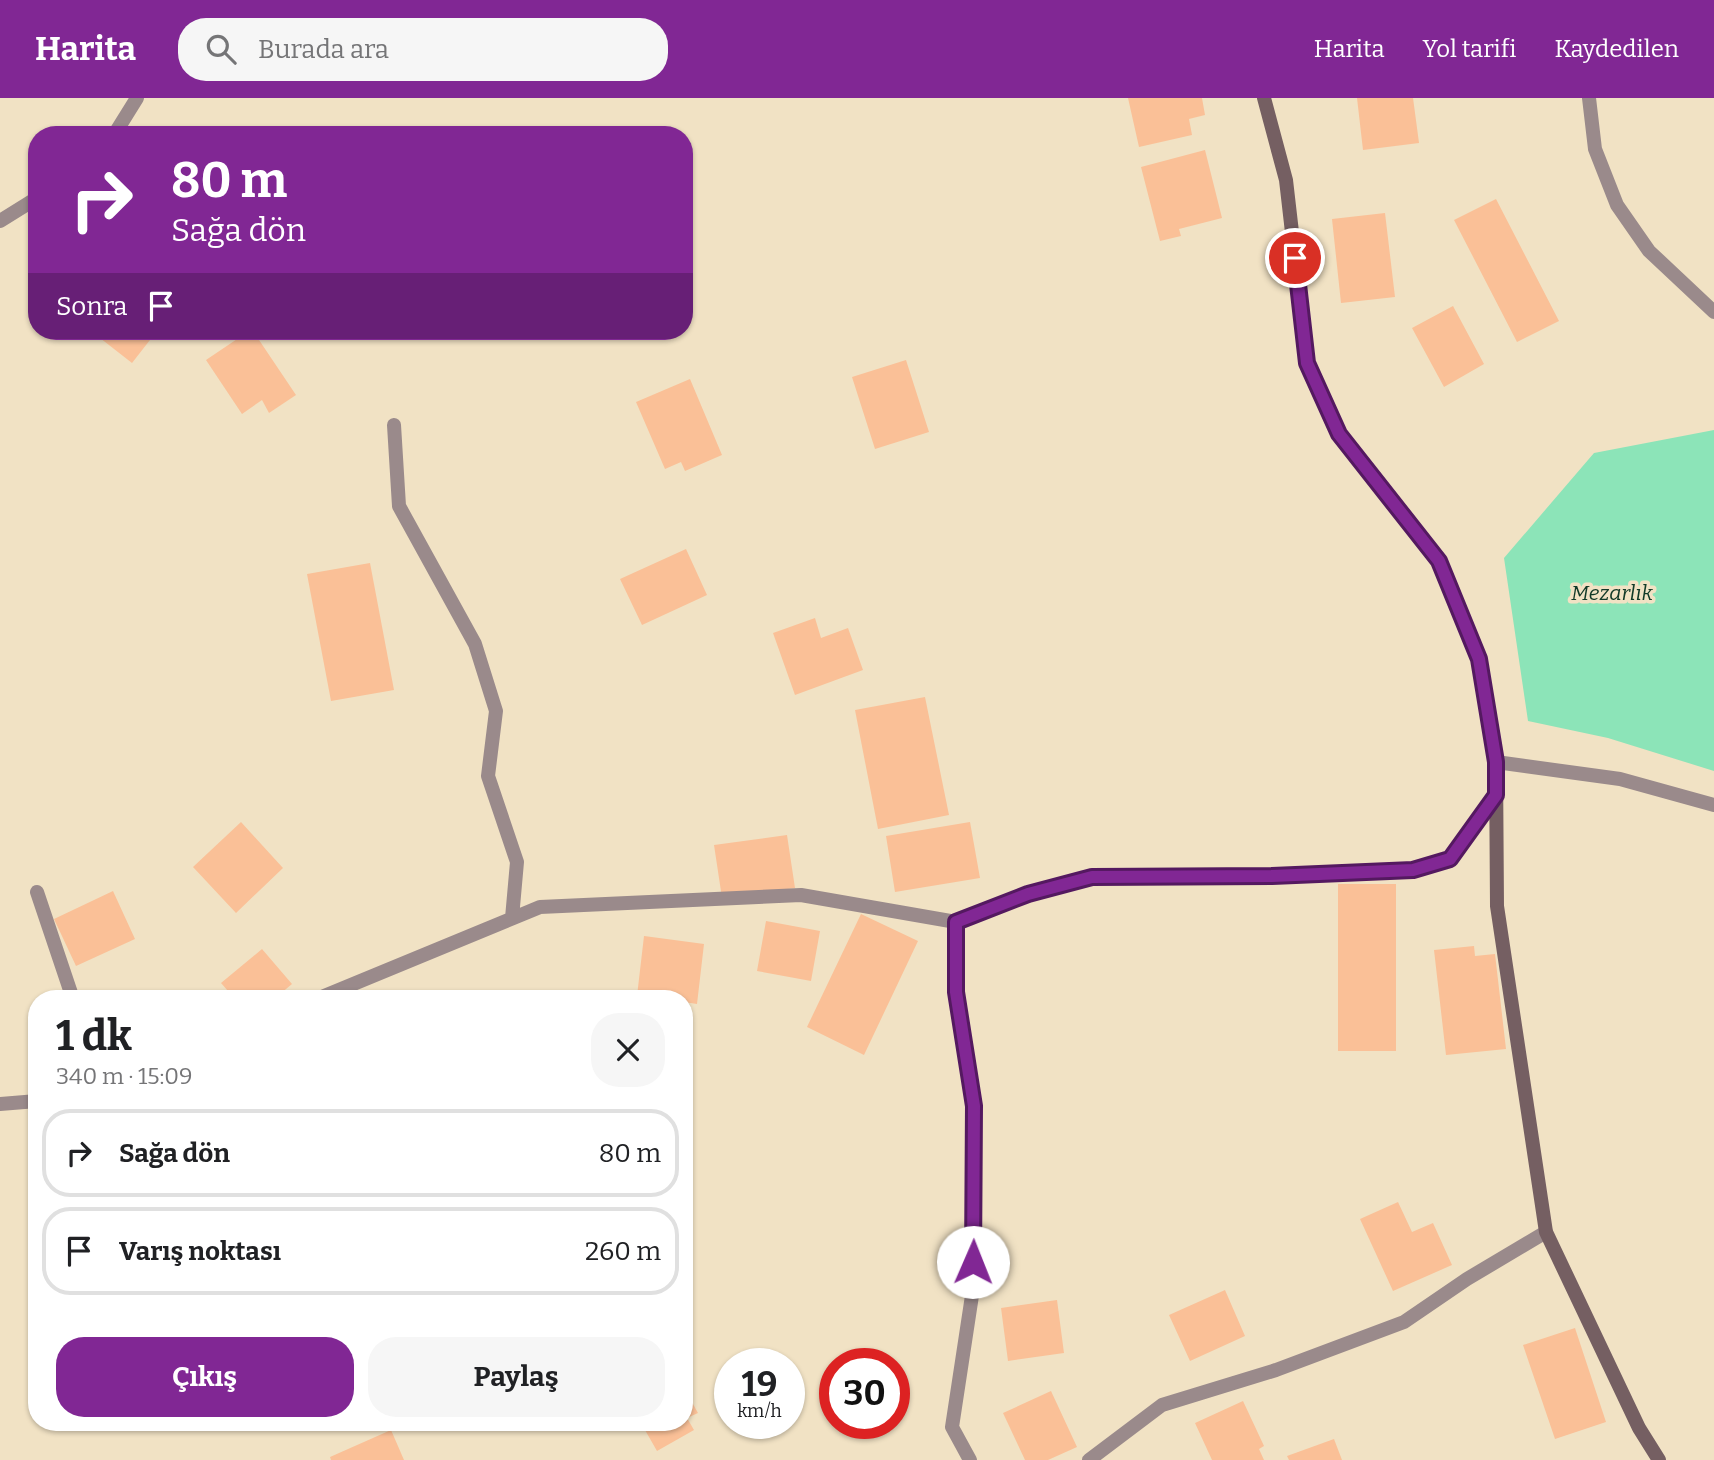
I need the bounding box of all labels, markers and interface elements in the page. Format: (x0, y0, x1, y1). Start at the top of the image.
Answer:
search box (178, 18, 668, 81)
text: Harita (35, 29, 136, 69)
icon: search (202, 30, 240, 68)
text: Burada ara (258, 34, 389, 65)
text: Harita (1314, 35, 1385, 63)
text: Yol tarifi (1423, 35, 1516, 63)
text: Kaydedilen (1554, 35, 1679, 63)
text: 80 m (171, 151, 287, 210)
icon: right (56, 154, 147, 245)
text: Sağa dön (171, 211, 306, 249)
pin (1265, 228, 1325, 288)
icon: arrive (1276, 239, 1314, 277)
icon: arrive (142, 287, 180, 325)
text: Sonra (56, 291, 128, 322)
park label: Mezarlık (1571, 580, 1654, 606)
text: 1 dk (56, 1011, 132, 1061)
button: close (591, 1013, 665, 1087)
text: 340 m · 15:09 (56, 1062, 193, 1090)
icon: right (60, 1134, 98, 1172)
text: Sağa dön (119, 1138, 230, 1169)
text: 80 m (599, 1138, 661, 1169)
position arrow (936, 1225, 1010, 1299)
icon: arrive (60, 1232, 98, 1270)
text: Varış noktası (119, 1236, 281, 1267)
text: 260 m (585, 1236, 661, 1267)
button: Çıkış (56, 1337, 354, 1417)
button: Paylaş (368, 1337, 665, 1417)
speed limit sign: 30 (819, 1348, 910, 1439)
text: 19 (742, 1363, 777, 1405)
text: km/h (737, 1400, 782, 1422)

